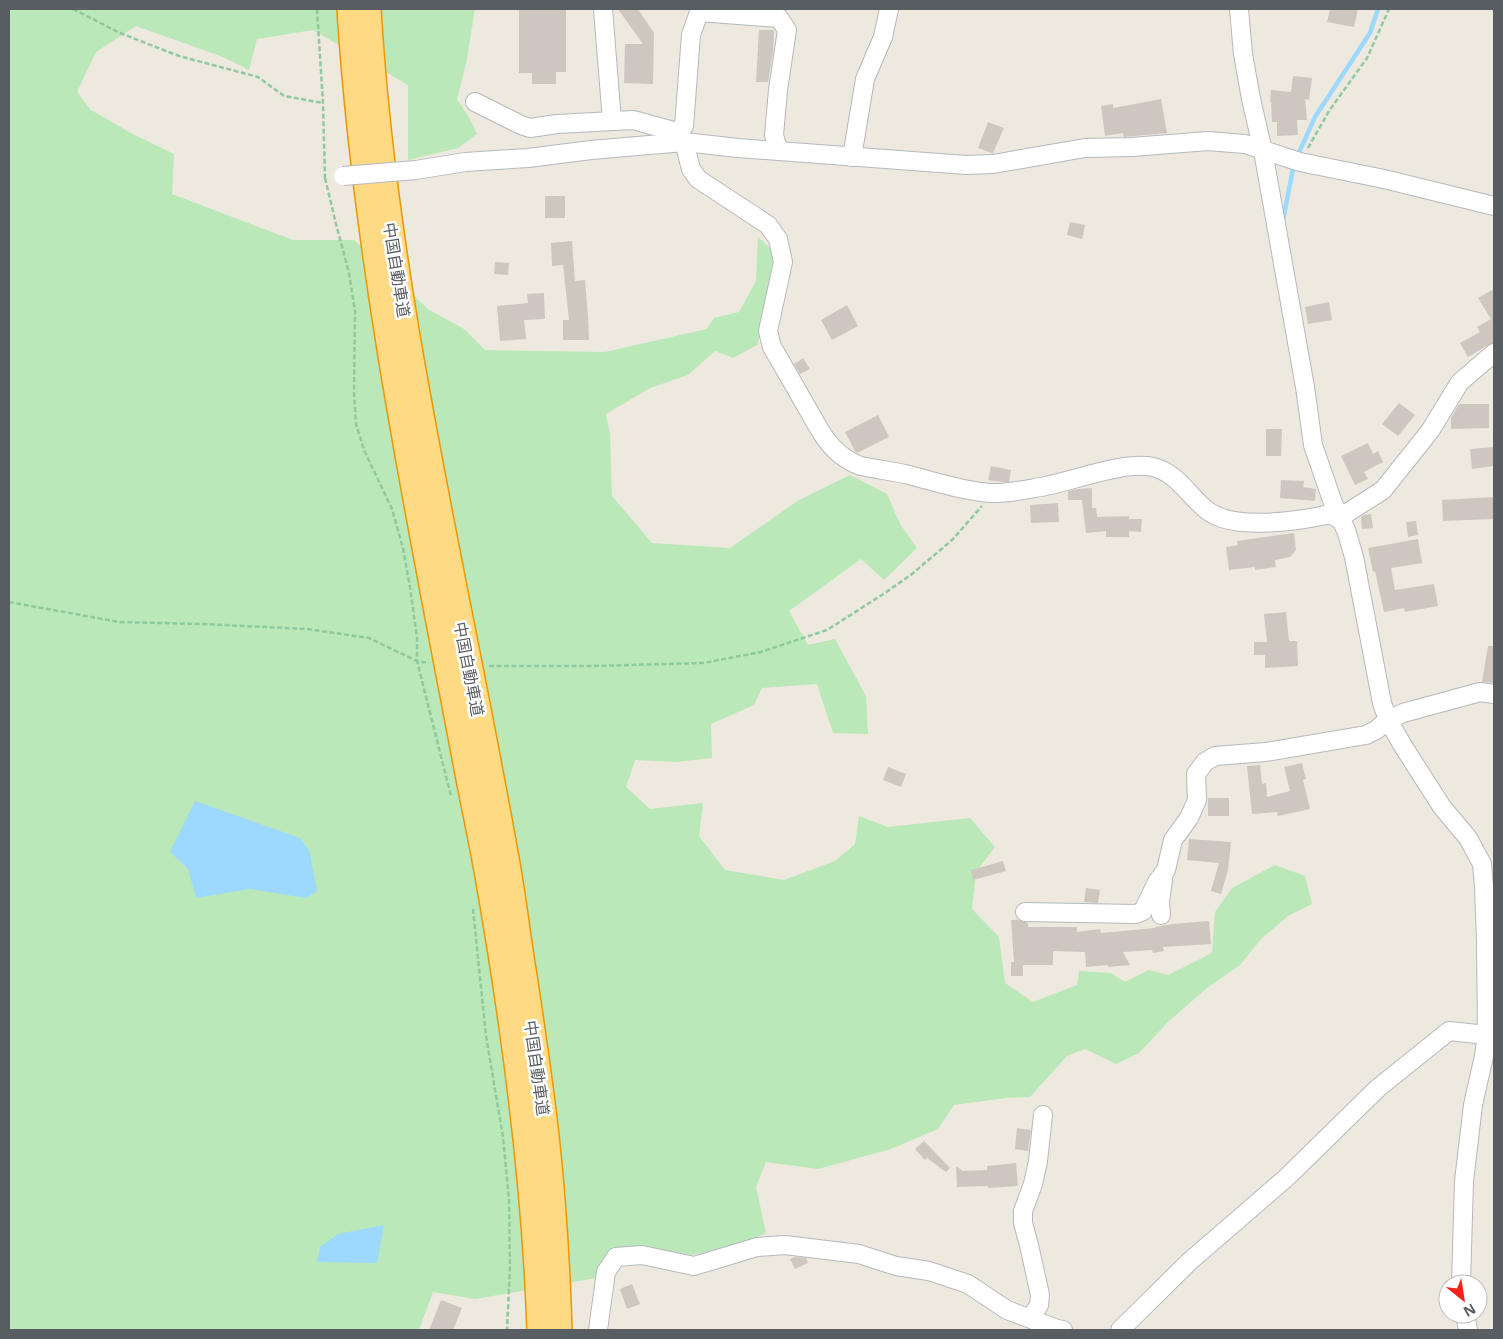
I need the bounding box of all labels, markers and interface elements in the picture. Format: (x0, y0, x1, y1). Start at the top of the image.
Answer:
street label: 中国自動車道 (379, 221, 415, 319)
street label: 中国自動車道 (449, 620, 489, 718)
street label: 中国自動車道 (519, 1019, 555, 1117)
north arrow (1438, 1274, 1488, 1324)
text: N (1460, 1300, 1479, 1322)

